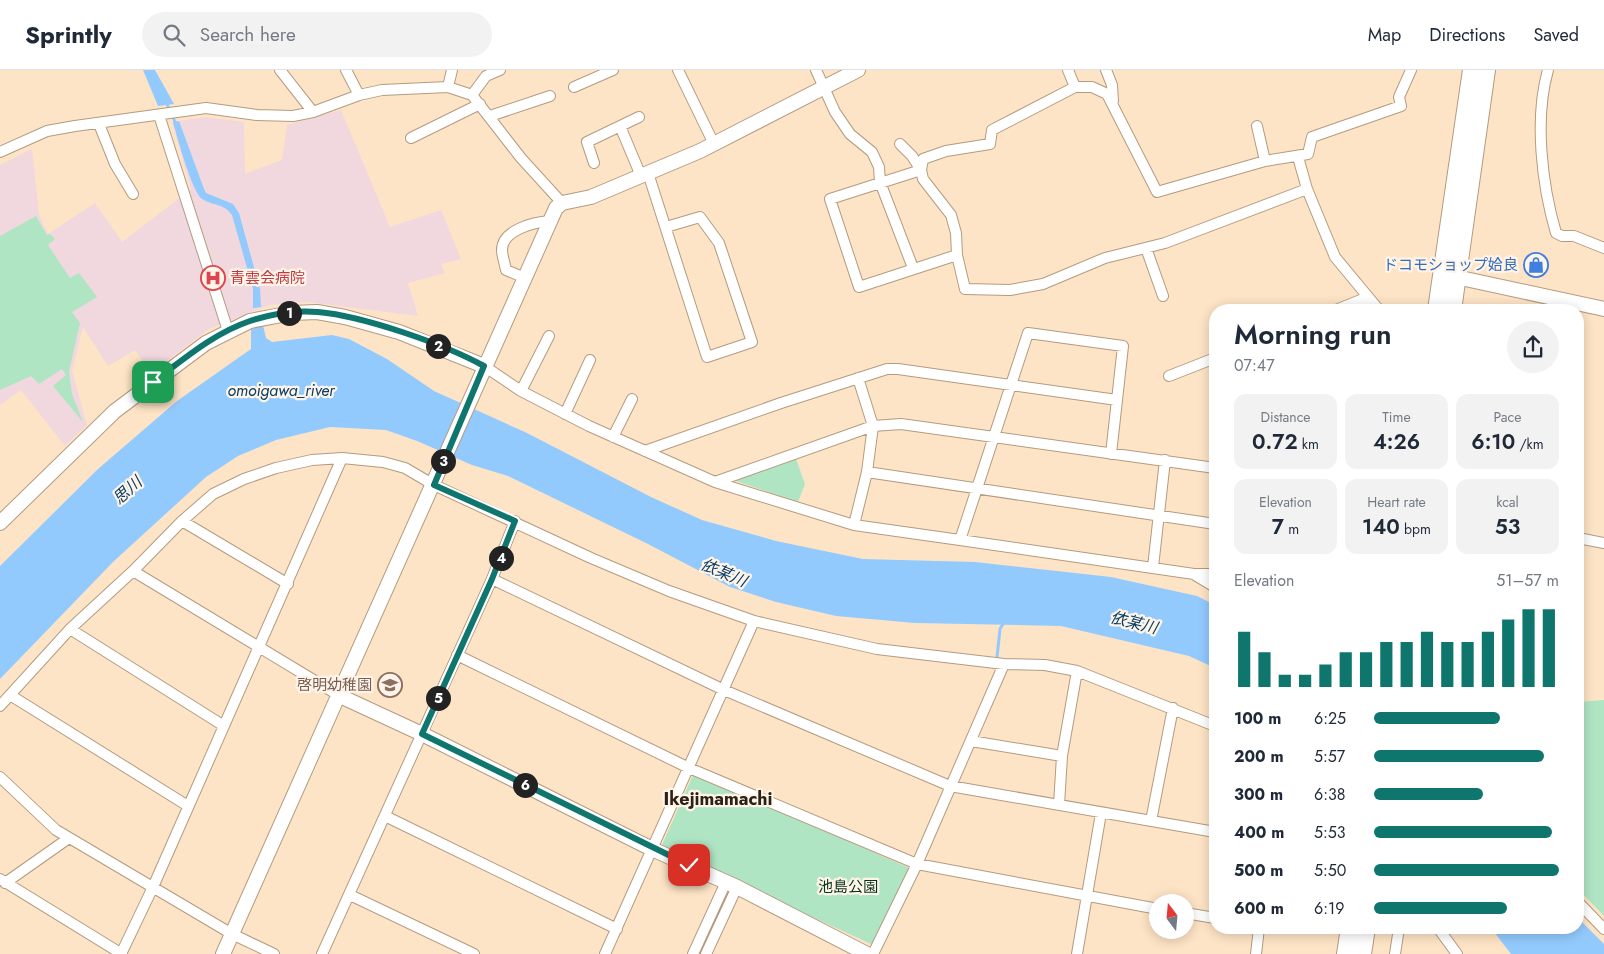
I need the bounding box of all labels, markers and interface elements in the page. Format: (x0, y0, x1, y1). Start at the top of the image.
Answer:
search box (142, 12, 492, 57)
text: Sprintly (25, 17, 112, 52)
icon: search (160, 21, 188, 49)
text: Search here (200, 21, 296, 48)
text: Map (1368, 22, 1401, 48)
text: Directions (1429, 22, 1505, 48)
text: Saved (1533, 22, 1579, 48)
shop icon: ドコモショップ姶良 (1523, 252, 1549, 278)
place label: ドコモショップ姶良 (1383, 254, 1518, 276)
hospital icon: 青雲会病院 (200, 265, 226, 291)
place label: 青雲会病院 (230, 267, 305, 289)
pin: 1 (276, 300, 302, 326)
text: 1 (286, 303, 293, 323)
text: Morning run (1234, 314, 1392, 355)
button: share (1507, 321, 1559, 373)
pin: 2 (426, 334, 450, 358)
text: 2 (434, 336, 443, 356)
text: 07:47 (1234, 354, 1275, 377)
pin (132, 361, 174, 403)
icon: arrive (139, 368, 167, 396)
water label: omoigawa_river (227, 379, 336, 402)
text: Distance (1260, 407, 1311, 427)
text: Time (1382, 407, 1411, 427)
text: Pace (1494, 407, 1521, 427)
text: 0.72 (1252, 427, 1298, 457)
text: 4:26 (1373, 427, 1420, 457)
text: 6:10 (1471, 427, 1515, 457)
text: km (1298, 434, 1319, 454)
text: /km (1515, 434, 1544, 454)
pin: 3 (430, 448, 456, 474)
text: 3 (439, 451, 448, 471)
water label: 思川 (108, 470, 148, 510)
text: Elevation (1259, 492, 1312, 512)
text: Heart rate (1367, 492, 1426, 512)
text: kcal (1496, 492, 1519, 512)
text: 7 (1272, 512, 1284, 542)
text: 140 (1362, 512, 1400, 542)
text: 53 (1495, 512, 1520, 542)
text: m (1284, 519, 1299, 539)
text: bpm (1400, 519, 1431, 539)
pin: 4 (488, 546, 514, 570)
text: 4 (497, 548, 506, 568)
water label: 依某川 (697, 552, 752, 593)
text: Elevation (1234, 569, 1294, 592)
text: 51–57 m (1496, 569, 1559, 592)
water label: 依某川 (1108, 606, 1162, 640)
school or university icon: 啓明幼稚園 (377, 672, 403, 698)
place label: 啓明幼稚園 (297, 674, 372, 696)
pin: 5 (426, 686, 450, 710)
text: 5 (434, 688, 443, 708)
text: 100 m (1234, 707, 1281, 730)
text: 6:25 (1314, 707, 1346, 730)
text: 200 m (1234, 745, 1284, 768)
text: 5:57 (1314, 745, 1345, 768)
pin: 6 (512, 772, 538, 798)
text: 6 (521, 775, 530, 795)
text: 300 m (1234, 783, 1283, 806)
text: 6:38 (1314, 783, 1346, 806)
district label: Ikejimamachi (663, 786, 773, 812)
text: 400 m (1234, 821, 1284, 844)
text: 5:53 (1314, 821, 1346, 844)
pin (668, 844, 710, 886)
icon: check (675, 851, 703, 879)
text: 500 m (1234, 859, 1283, 882)
text: 5:50 (1314, 859, 1346, 882)
park label: 池島公園 (818, 876, 878, 898)
north arrow (1149, 894, 1194, 939)
map controls (1149, 894, 1194, 939)
text: 600 m (1234, 897, 1284, 920)
text: 6:19 (1314, 897, 1344, 920)

